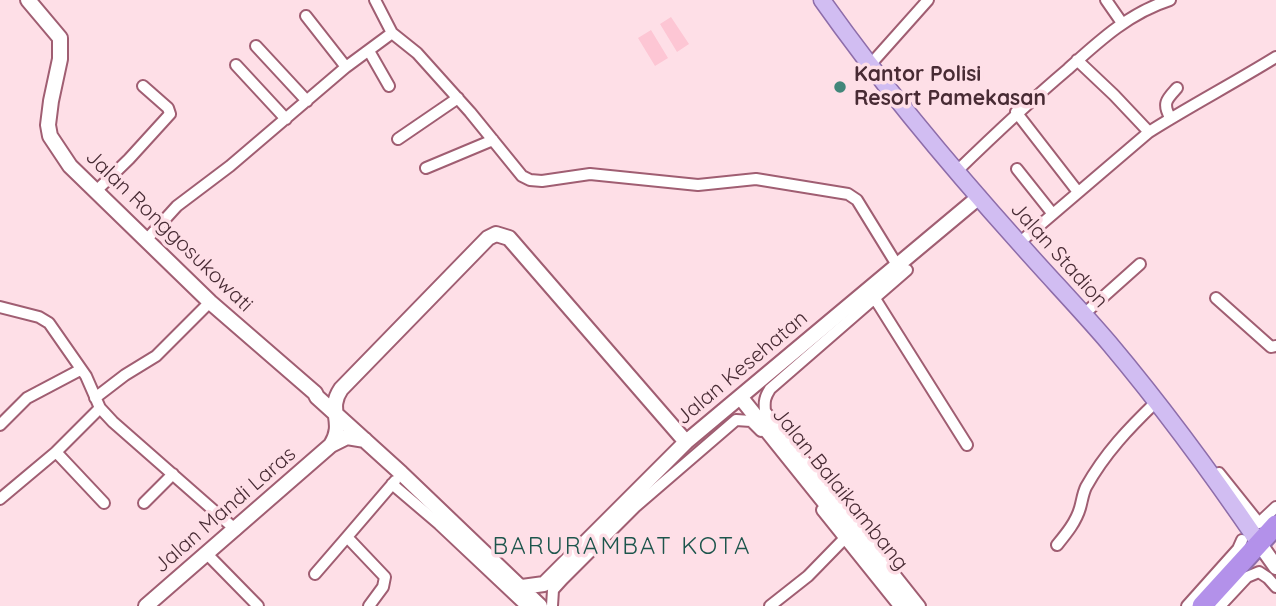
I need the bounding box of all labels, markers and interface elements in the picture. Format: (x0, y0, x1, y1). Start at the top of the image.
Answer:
place label: Kantor Polisi Resort Pamekasan (854, 62, 1046, 112)
marker: Kantor Polisi Resort Pamekasan (832, 79, 848, 95)
street label: Jalan Ronggosukowati (80, 145, 258, 317)
street label: Jalan Stadion (1005, 197, 1113, 313)
street label: Jalan Kesehatan (671, 306, 813, 430)
street label: Jalan Balaikambang (767, 402, 913, 576)
street label: Jalan Mandi Laras (149, 442, 301, 578)
district label: BARURAMBAT KOTA (494, 533, 750, 561)

